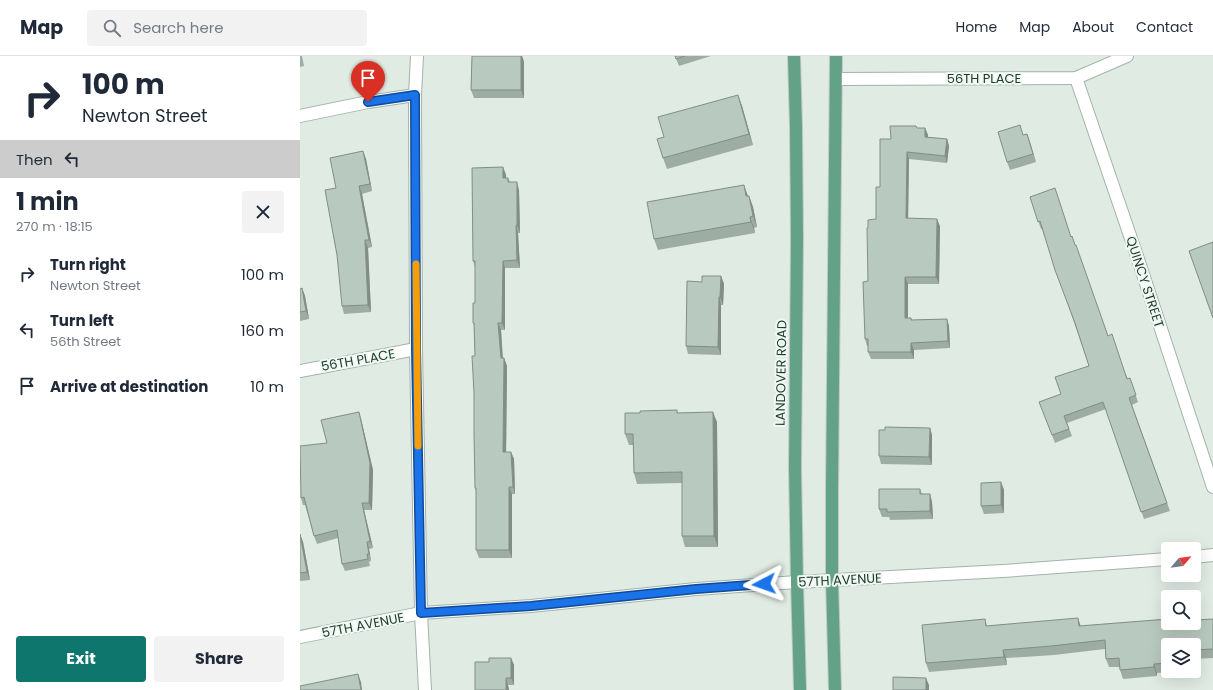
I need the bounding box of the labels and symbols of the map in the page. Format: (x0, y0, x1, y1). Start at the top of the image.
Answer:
pin (351, 61, 385, 102)
street label: 56TH PLACE (947, 69, 1021, 88)
street label: QUINCY STREET (1121, 234, 1169, 330)
street label: LANDOVER ROAD (771, 320, 791, 426)
street label: 56TH PLACE (320, 344, 396, 376)
north arrow (1161, 542, 1201, 582)
position arrow (743, 563, 785, 605)
street label: 57TH AVENUE (798, 568, 882, 592)
street label: 57TH AVENUE (320, 608, 406, 642)

